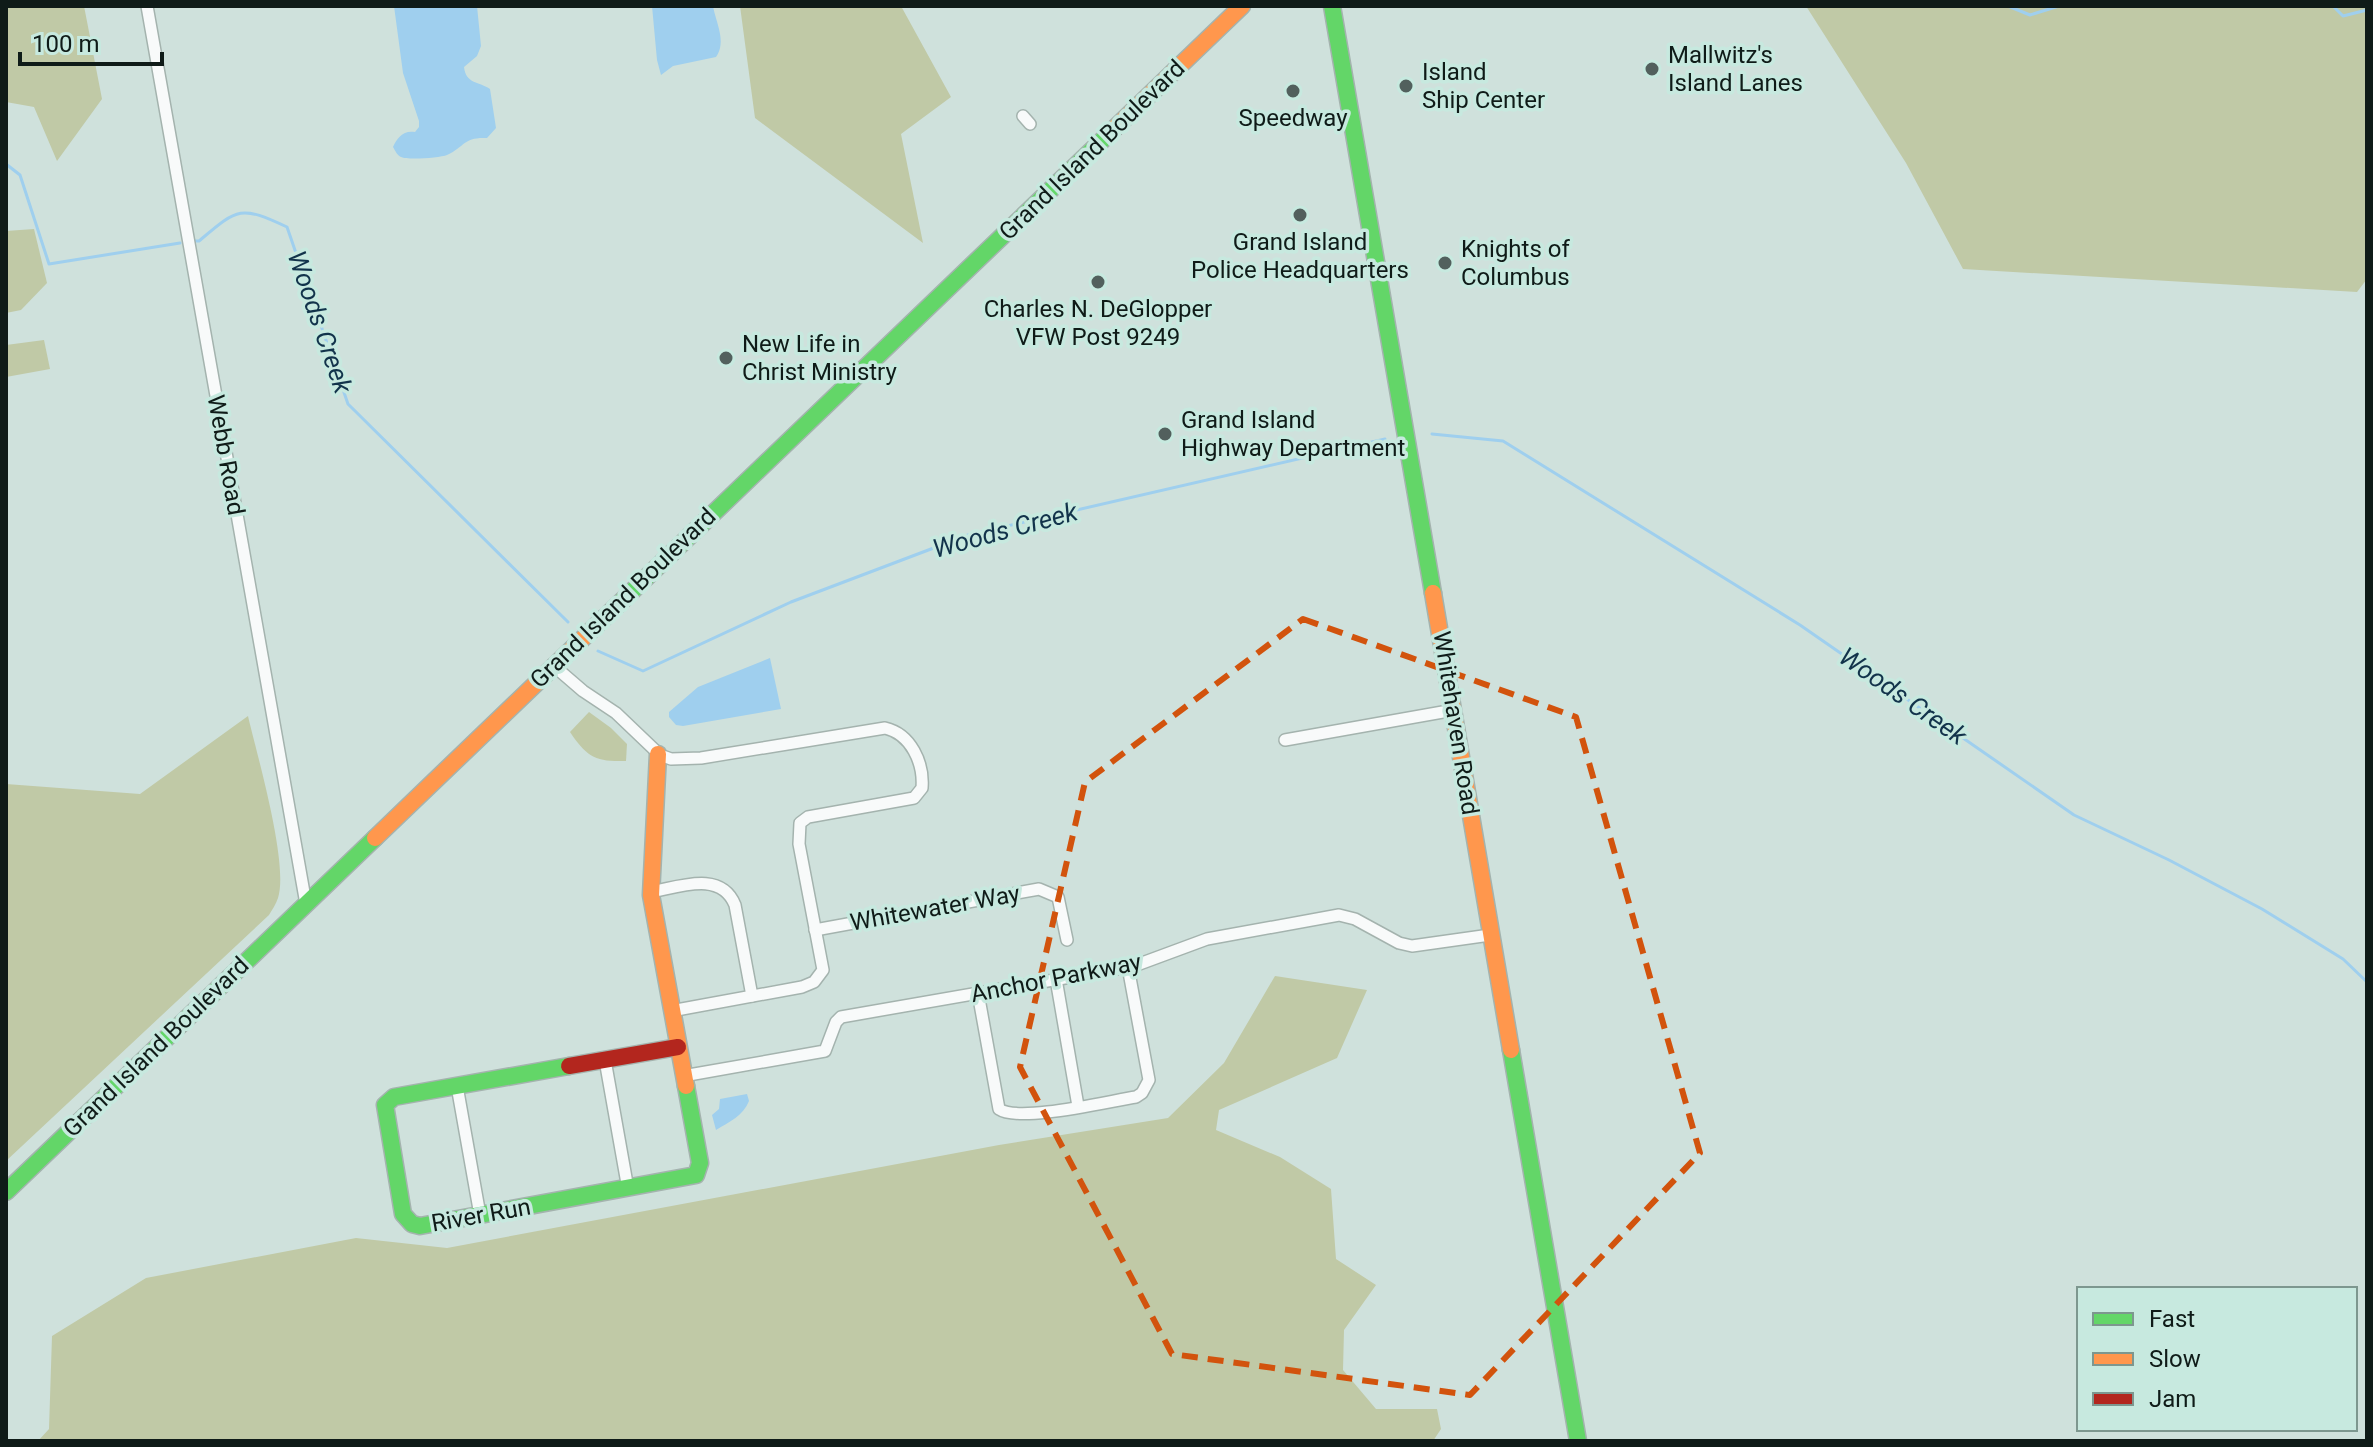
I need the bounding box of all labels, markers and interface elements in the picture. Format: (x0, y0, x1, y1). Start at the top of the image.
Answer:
scale bar (20, 16, 162, 66)
text: 100 m (32, 30, 99, 58)
place label: Mallwitz's Island Lanes (1668, 41, 1803, 97)
street label: Grand Island Boulevard (994, 54, 1190, 246)
place label: Island Ship Center (1422, 58, 1545, 114)
marker: Mallwitz's Island Lanes (1643, 60, 1661, 78)
marker: Island Ship Center (1397, 77, 1415, 95)
marker: Speedway (1284, 82, 1302, 100)
place label: Speedway (1239, 104, 1348, 132)
marker: Grand Island Police Headquarters (1291, 206, 1309, 224)
place label: Grand Island Police Headquarters (1191, 228, 1409, 284)
place label: Knights of Columbus (1461, 235, 1570, 291)
water label: Woods Creek (282, 247, 359, 398)
marker: Knights of Columbus (1436, 254, 1454, 272)
marker: Charles N. DeGlopper VFW Post 9249 (1089, 273, 1107, 291)
place label: Charles N. DeGlopper VFW Post 9249 (984, 295, 1212, 351)
place label: New Life in Christ Ministry (742, 330, 897, 386)
marker: New Life in Christ Ministry (717, 349, 735, 367)
street label: Webb Road (202, 393, 250, 517)
place label: Grand Island Highway Department (1181, 406, 1405, 462)
marker: Grand Island Highway Department (1156, 425, 1174, 443)
water label: Woods Creek (929, 496, 1082, 564)
street label: Grand Island Boulevard (525, 502, 721, 694)
street label: Whitehaven Road (1428, 629, 1484, 817)
water label: Woods Creek (1834, 641, 1973, 752)
street label: Whitewater Way (848, 879, 1023, 937)
street label: Anchor Parkway (968, 948, 1144, 1008)
street label: Grand Island Boulevard (58, 951, 254, 1143)
street label: River Run (429, 1193, 533, 1237)
legend (2077, 1287, 2357, 1431)
text: Fast (2149, 1305, 2195, 1333)
text: Slow (2149, 1345, 2201, 1373)
text: Jam (2149, 1385, 2196, 1413)

